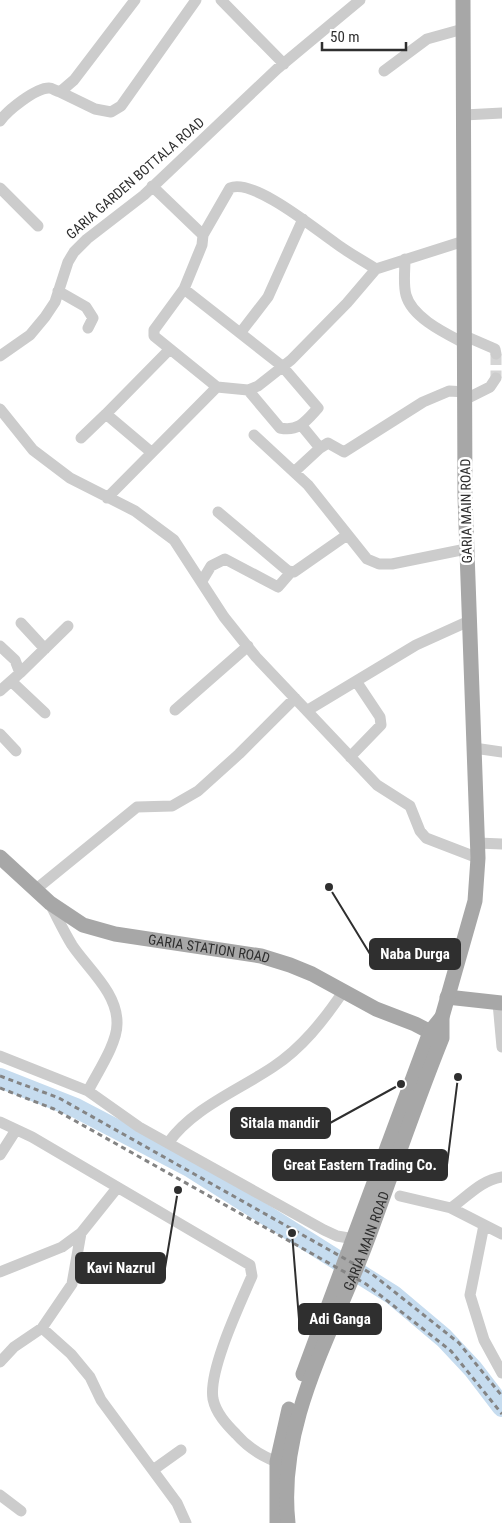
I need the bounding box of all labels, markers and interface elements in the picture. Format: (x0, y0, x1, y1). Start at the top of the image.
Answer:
scale bar (322, 20, 406, 52)
text: 50 m (330, 28, 360, 46)
street label: GARIA GARDEN BOTTALA ROAD (63, 114, 207, 242)
street label: GARIA MAIN ROAD (457, 459, 475, 563)
street label: GARIA STATION ROAD (147, 931, 272, 966)
callout: Naba Durga (370, 939, 460, 969)
text: Naba Durga (380, 945, 450, 963)
callout: Sitala mandir (231, 1108, 330, 1138)
text: Sitala mandir (240, 1114, 320, 1132)
callout: Great Eastern Trading Co. (273, 1150, 447, 1180)
text: Great Eastern Trading Co. (283, 1156, 437, 1174)
street label: GARIA MAIN ROAD (340, 1189, 392, 1293)
callout: Kavi Nazrul (76, 1253, 165, 1283)
text: Kavi Nazrul (87, 1259, 155, 1277)
callout: Adi Ganga (299, 1304, 381, 1334)
text: Adi Ganga (309, 1310, 371, 1328)

